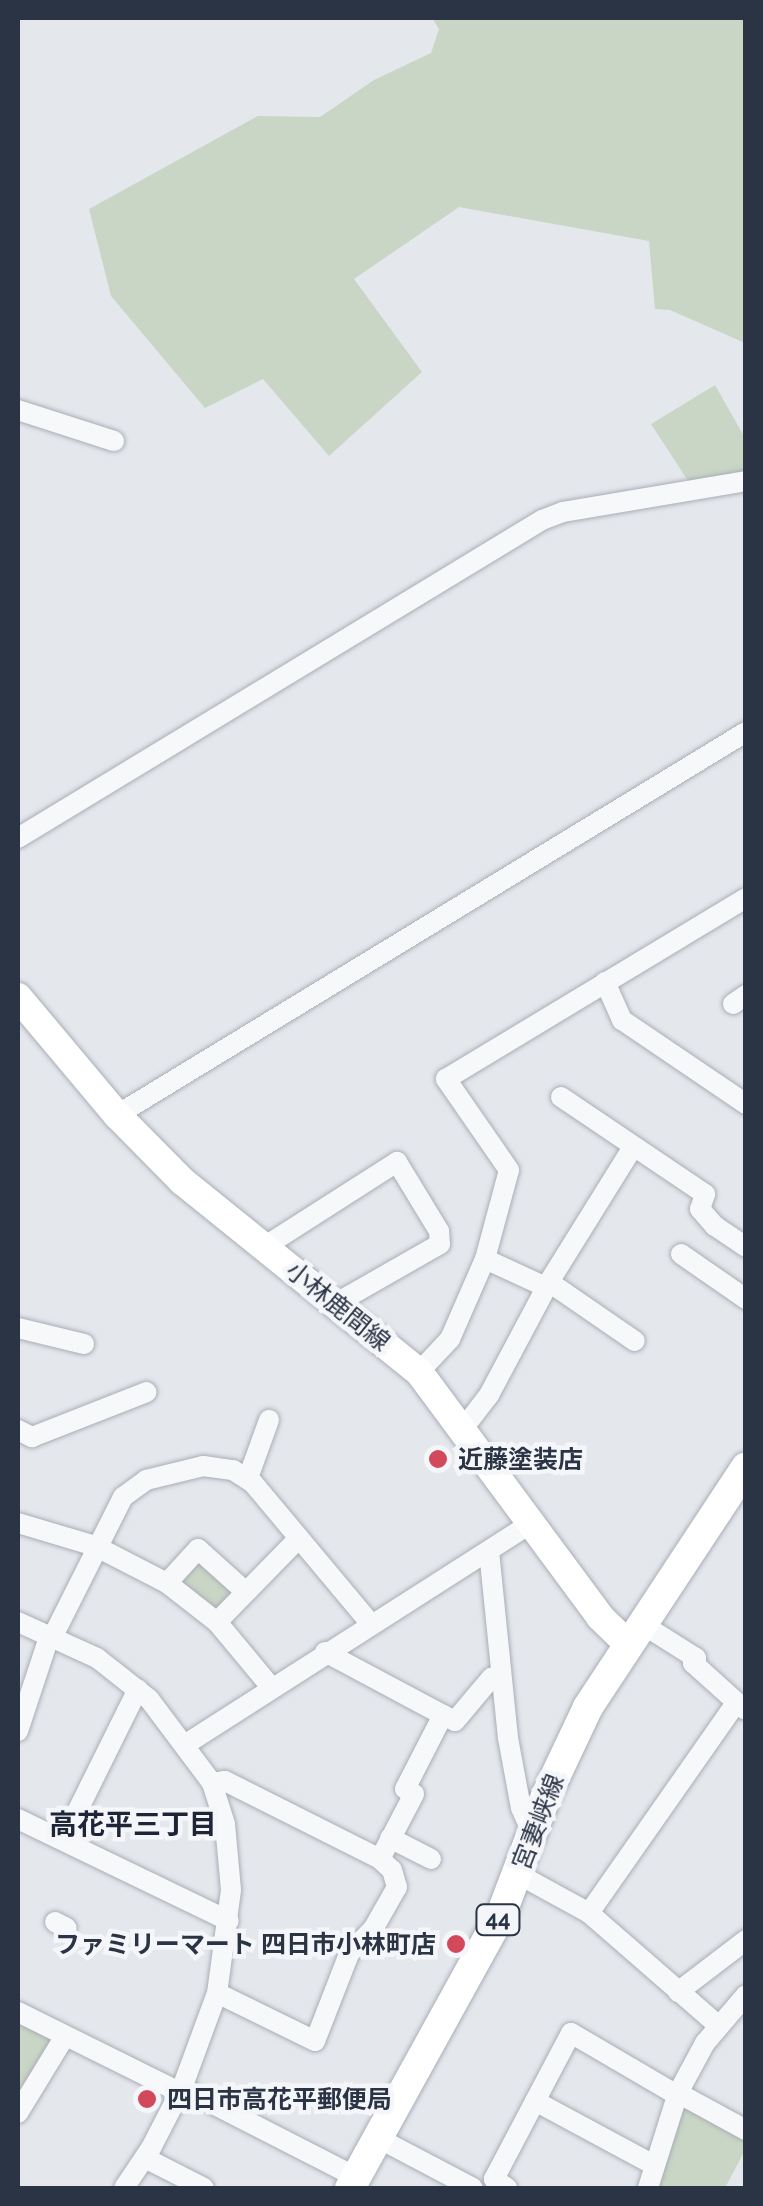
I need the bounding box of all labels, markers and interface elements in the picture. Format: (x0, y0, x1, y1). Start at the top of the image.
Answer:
street label: 小林鹿間線 (280, 1255, 396, 1357)
place label: 近藤塗装店 (458, 1444, 583, 1474)
marker: 近藤塗装店 (427, 1448, 449, 1470)
street label: 宮妻峡線 (506, 1770, 570, 1874)
district label: 高花平三丁目 (49, 1808, 217, 1842)
road number: 44 (473, 1903, 523, 1937)
place label: ファミリーマート 四日市小林町店 (55, 1929, 436, 1959)
marker: ファミリーマート 四日市小林町店 (445, 1933, 467, 1955)
place label: 四日市高花平郵便局 (167, 2084, 392, 2114)
marker: 四日市高花平郵便局 (136, 2088, 158, 2110)

